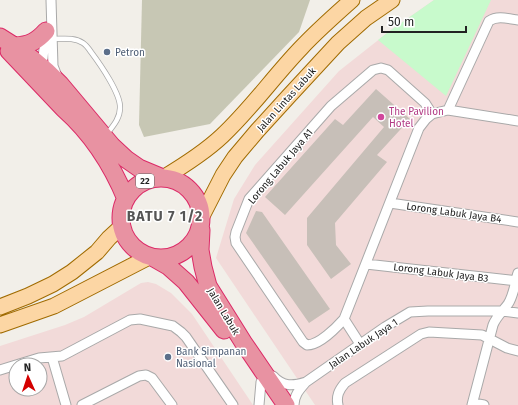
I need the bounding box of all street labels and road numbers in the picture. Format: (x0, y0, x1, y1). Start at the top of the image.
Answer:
street label: Jalan Lintas Labuk (255, 64, 319, 134)
street label: Lorong Labuk Jaya A1 (246, 127, 316, 207)
road number: 22 (136, 174, 154, 188)
street label: Lorong Labuk Jaya B4 (405, 200, 503, 226)
street label: Lorong Labuk Jaya B3 (393, 261, 489, 285)
street label: Jalan Labuk (205, 286, 242, 338)
street label: Jalan Labuk Jaya 1 (327, 316, 400, 371)

